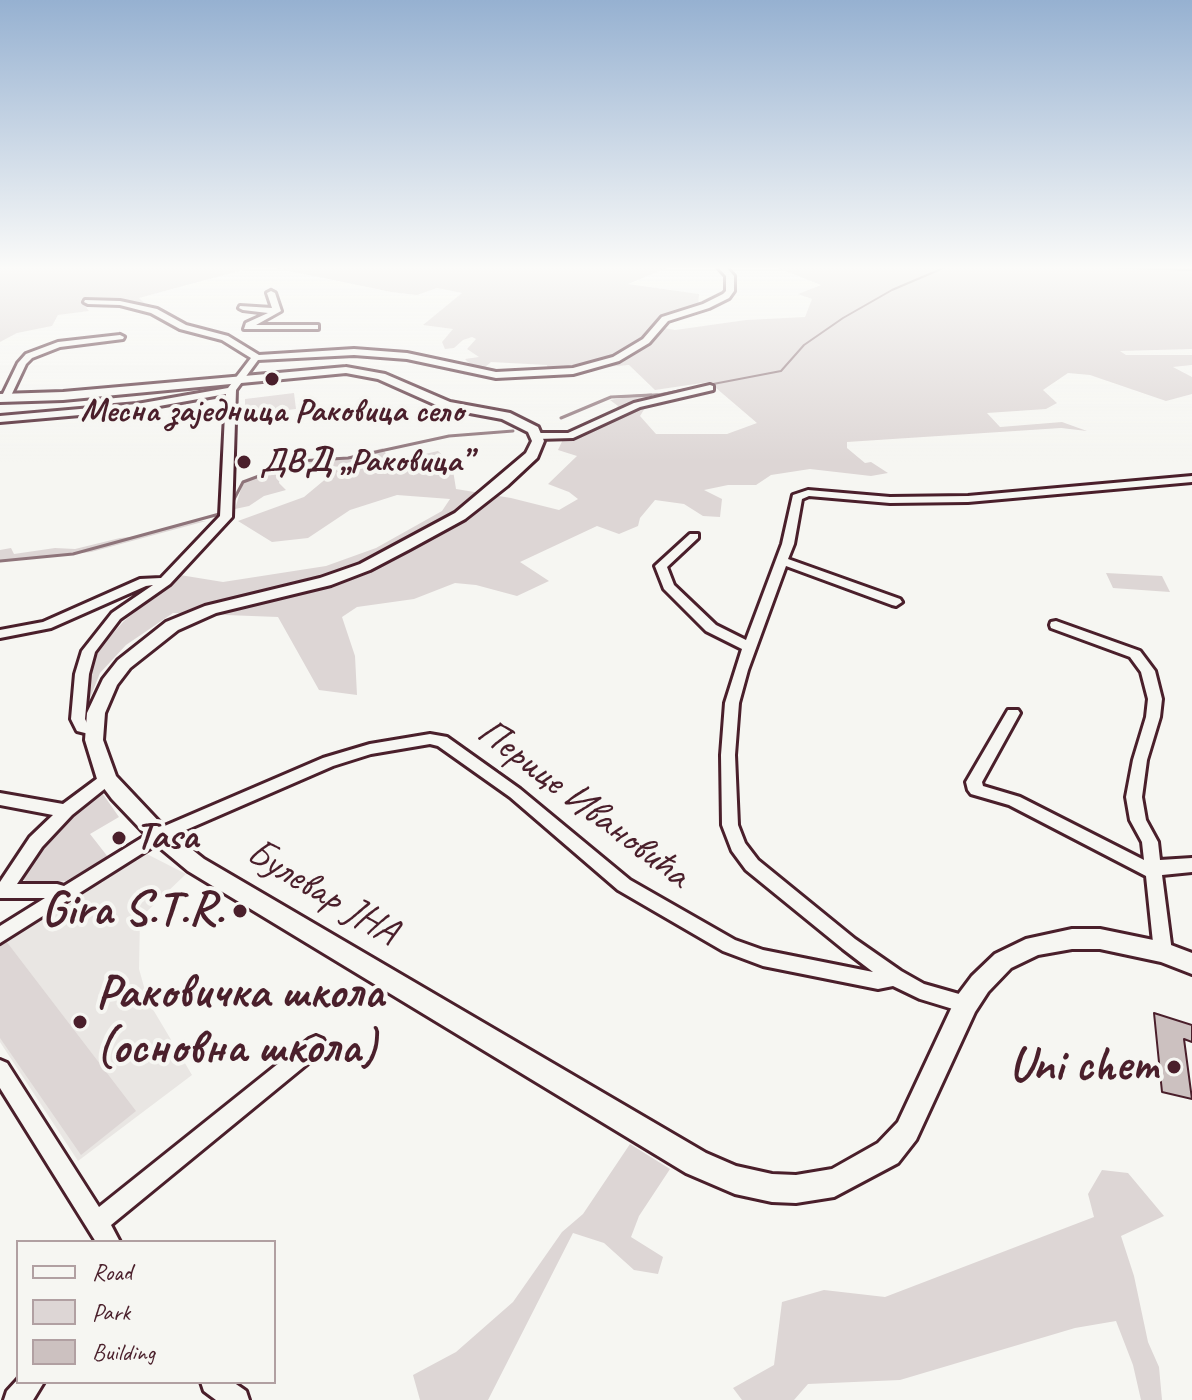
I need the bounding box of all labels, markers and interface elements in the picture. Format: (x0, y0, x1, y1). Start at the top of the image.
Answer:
marker: Месна заједница Раковица село (263, 370, 281, 388)
place label: Месна заједница Раковица село (80, 392, 464, 432)
place label: ДВД „Раковица” (260, 442, 470, 482)
marker: ДВД „Раковица” (235, 453, 253, 471)
street label: Перице Ивановића (467, 709, 699, 899)
place label: Tasa (135, 814, 198, 862)
marker: Tasa (110, 829, 128, 847)
street label: Булевар ЈНА (237, 829, 407, 957)
place label: Gira S.T.R. (41, 882, 224, 940)
marker: Gira S.T.R. (231, 902, 249, 920)
place label: Раковичка школа (основна школа) (96, 965, 384, 1078)
marker: Раковичка школа (основна школа) (71, 1013, 89, 1031)
place label: Uni chem (1009, 1038, 1158, 1096)
marker: Uni chem (1165, 1058, 1183, 1076)
legend (16, 1240, 276, 1384)
text: Road (92, 1257, 132, 1287)
text: Park (92, 1297, 130, 1327)
text: Building (92, 1337, 155, 1367)

